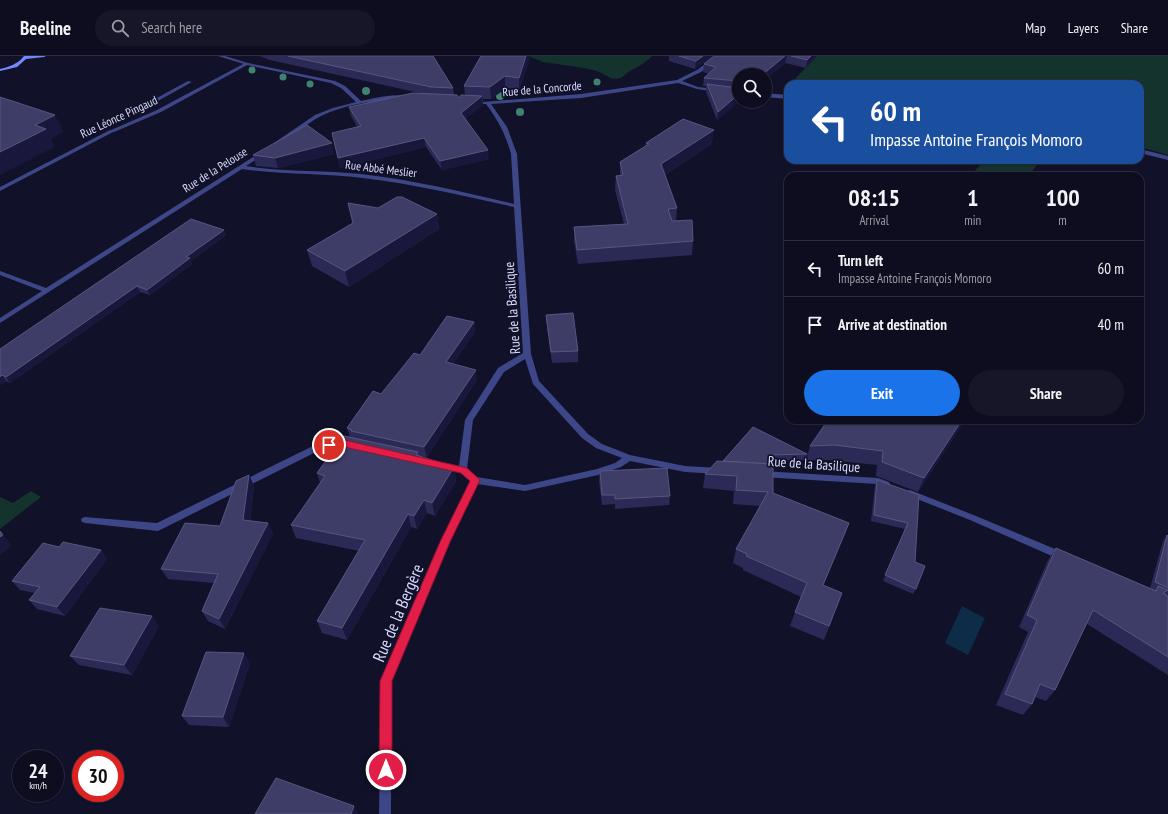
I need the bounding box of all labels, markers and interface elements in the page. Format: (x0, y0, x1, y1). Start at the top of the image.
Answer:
search box (95, 10, 375, 46)
text: Beeline (20, 16, 71, 40)
icon: search (109, 17, 131, 39)
text: Search here (141, 18, 202, 37)
text: Map (1025, 19, 1046, 37)
text: Layers (1068, 19, 1099, 37)
text: Share (1121, 19, 1148, 37)
map controls (732, 68, 772, 108)
button: search (732, 68, 772, 108)
street label: Rue de la Concorde (502, 78, 582, 99)
street label: Rue Léonce Pingaud (78, 92, 160, 141)
text: 60 m (870, 92, 921, 129)
icon: left (804, 96, 856, 148)
text: Impasse Antoine François Momoro (870, 128, 1083, 151)
street label: Rue de la Pelouse (180, 144, 250, 195)
street label: Rue Abbé Meslier (344, 157, 418, 180)
text: 08:15 (848, 182, 900, 213)
text: 1 (967, 182, 978, 213)
text: 100 (1045, 182, 1080, 213)
text: Arrival (859, 212, 889, 229)
text: min (964, 212, 981, 229)
text: m (1058, 212, 1067, 229)
text: Turn left (838, 251, 883, 270)
icon: left (804, 258, 826, 280)
text: 60 m (1098, 259, 1124, 278)
street label: Rue de la Basilique (500, 261, 524, 355)
text: Impasse Antoine François Momoro (838, 270, 992, 287)
icon: arrive (804, 314, 826, 336)
text: Arrive at destination (838, 315, 947, 334)
text: 40 m (1098, 315, 1124, 334)
button: Exit (804, 370, 960, 416)
button: Share (968, 370, 1124, 416)
pin (312, 428, 346, 462)
icon: arrive (318, 434, 340, 456)
street label: Rue de la Basilique (767, 452, 861, 476)
street label: Rue de la Bergère (368, 561, 428, 665)
position arrow (365, 749, 407, 791)
speed limit sign: 30 (72, 750, 124, 802)
text: 24 (28, 758, 48, 784)
text: km/h (29, 779, 47, 792)

